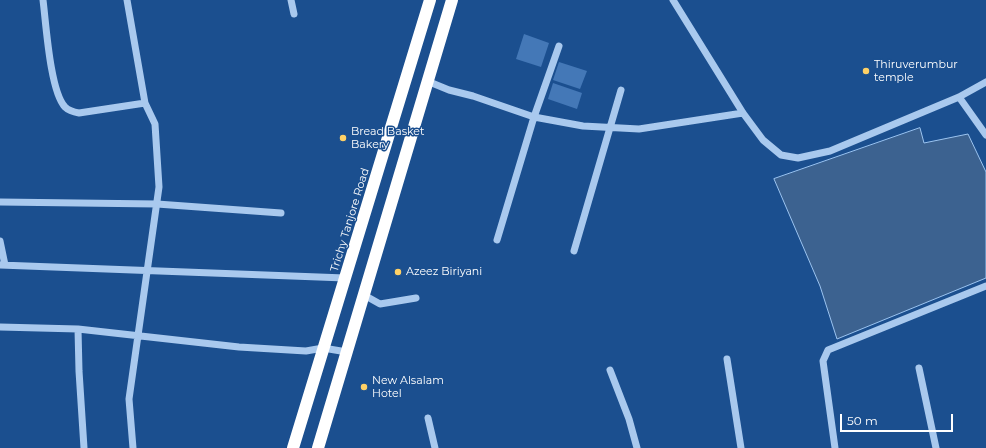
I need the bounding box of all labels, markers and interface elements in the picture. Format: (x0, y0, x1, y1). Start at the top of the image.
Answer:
place label: Thiruverumbur temple (874, 58, 958, 84)
marker: Thiruverumbur temple (861, 66, 871, 76)
place label: Bread Basket Bakery (351, 125, 424, 151)
marker: Bread Basket Bakery (338, 133, 348, 143)
street label: Trichy Tanjore Road (328, 166, 372, 274)
place label: Azeez Biriyani (406, 265, 482, 279)
marker: Azeez Biriyani (393, 267, 403, 277)
place label: New Alsalam Hotel (372, 374, 444, 400)
marker: New Alsalam Hotel (359, 382, 369, 392)
scale bar (842, 406, 955, 432)
text: 50 m (847, 413, 878, 428)

